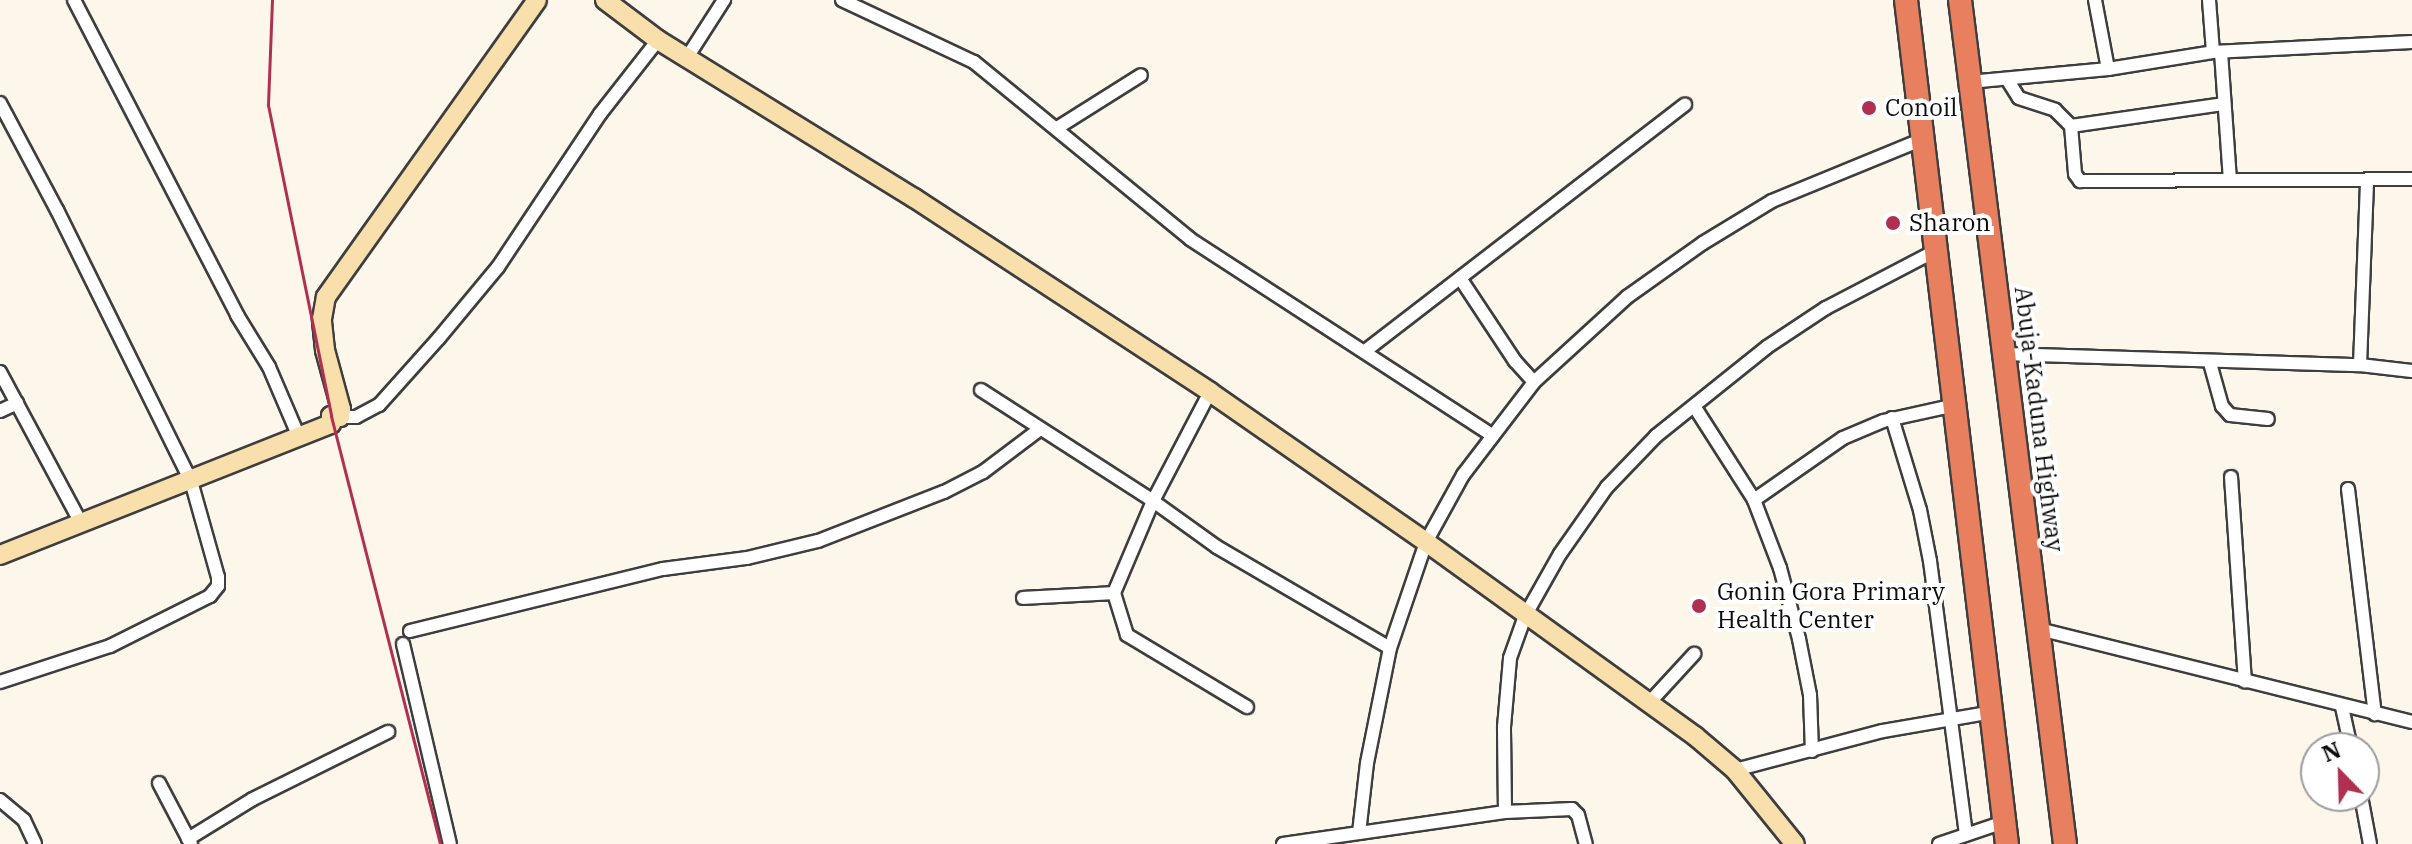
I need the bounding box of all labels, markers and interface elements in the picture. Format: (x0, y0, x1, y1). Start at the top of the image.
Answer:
place label: Conoil (1885, 94, 1958, 122)
marker: Conoil (1860, 99, 1878, 117)
place label: Sharon (1909, 209, 1991, 237)
marker: Sharon (1884, 214, 1902, 232)
street label: Abuja-Kaduna Highway (2008, 285, 2070, 553)
place label: Gonin Gora Primary Health Center (1717, 578, 1945, 634)
marker: Gonin Gora Primary Health Center (1688, 595, 1710, 617)
north arrow (2300, 732, 2380, 812)
text: N (2318, 735, 2345, 768)

